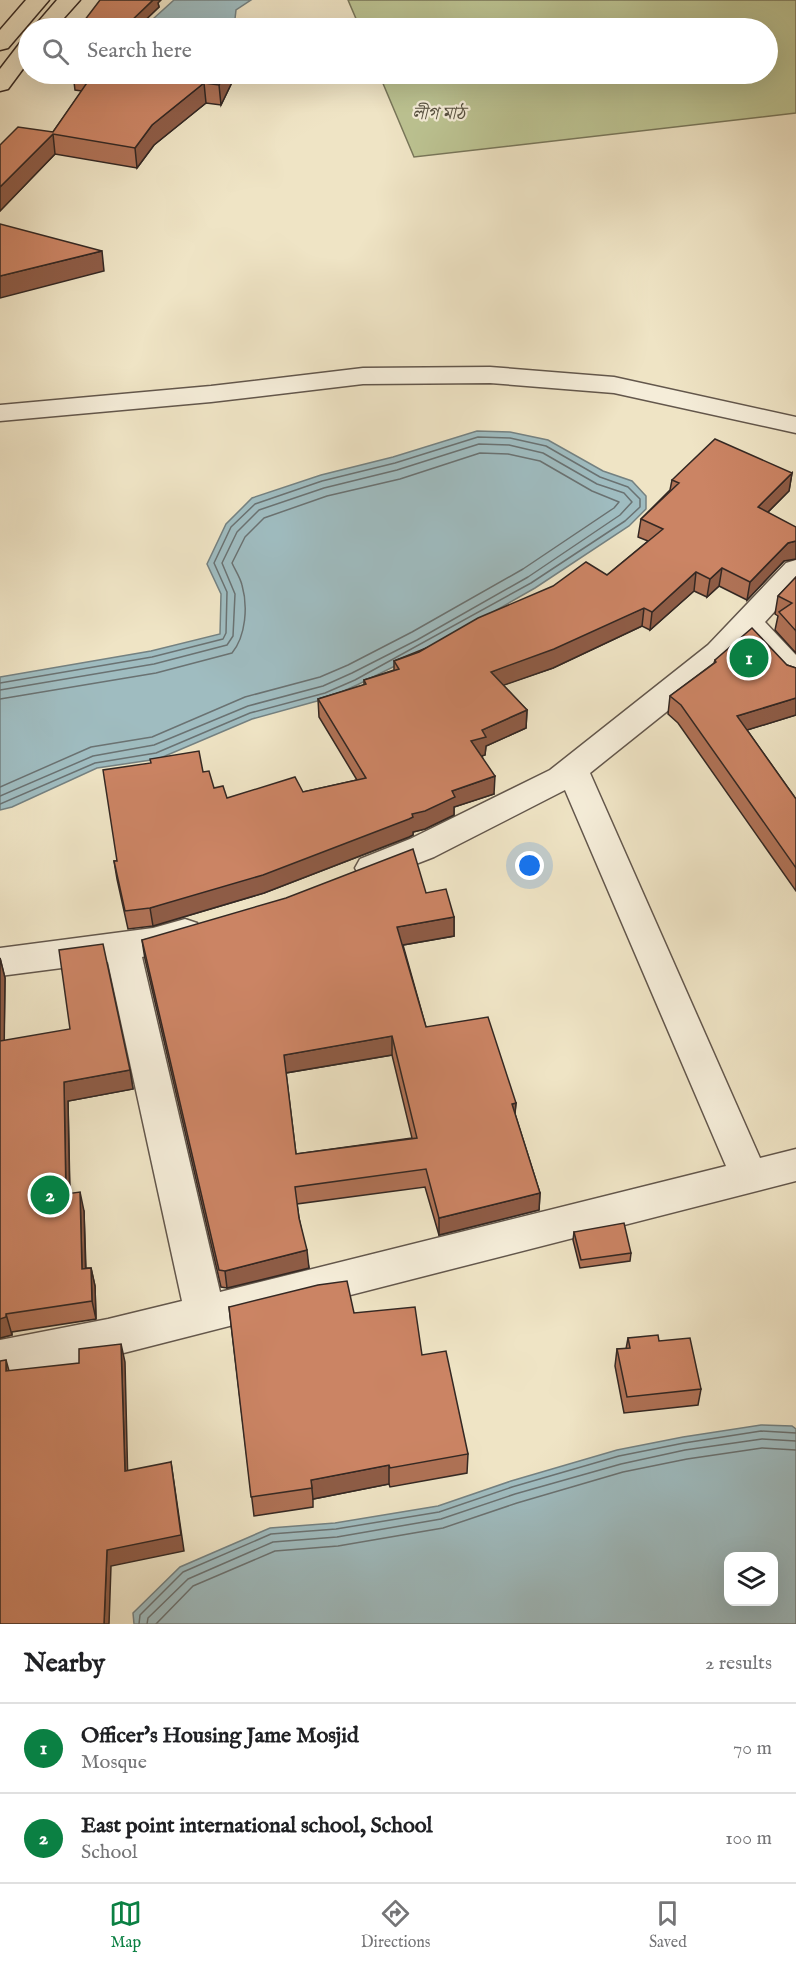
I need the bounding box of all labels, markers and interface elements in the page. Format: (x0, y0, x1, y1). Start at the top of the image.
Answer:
search box (18, 18, 778, 84)
icon: search (39, 35, 72, 68)
text: Search here (87, 37, 192, 65)
park label: লীগ মাঠ (413, 102, 469, 126)
pin: 1 (730, 636, 768, 680)
your location (515, 851, 544, 880)
pin: 2 (31, 1172, 70, 1218)
map controls (724, 1552, 778, 1606)
button: layers (724, 1552, 778, 1606)
text: Nearby (24, 1647, 105, 1680)
text: 2 results (705, 1651, 772, 1676)
text: Officer's Housing Jame Mosjid (81, 1722, 359, 1750)
text: 1 (40, 1736, 47, 1761)
text: 70 m (733, 1736, 772, 1761)
text: Mosque (81, 1750, 147, 1775)
text: East point international school, School (81, 1812, 433, 1840)
text: 2 (39, 1826, 48, 1851)
text: 100 m (725, 1826, 772, 1851)
text: School (81, 1840, 137, 1865)
tab: Map (109, 1897, 142, 1953)
tab: Directions (361, 1897, 430, 1953)
tab: Saved (649, 1897, 687, 1953)

